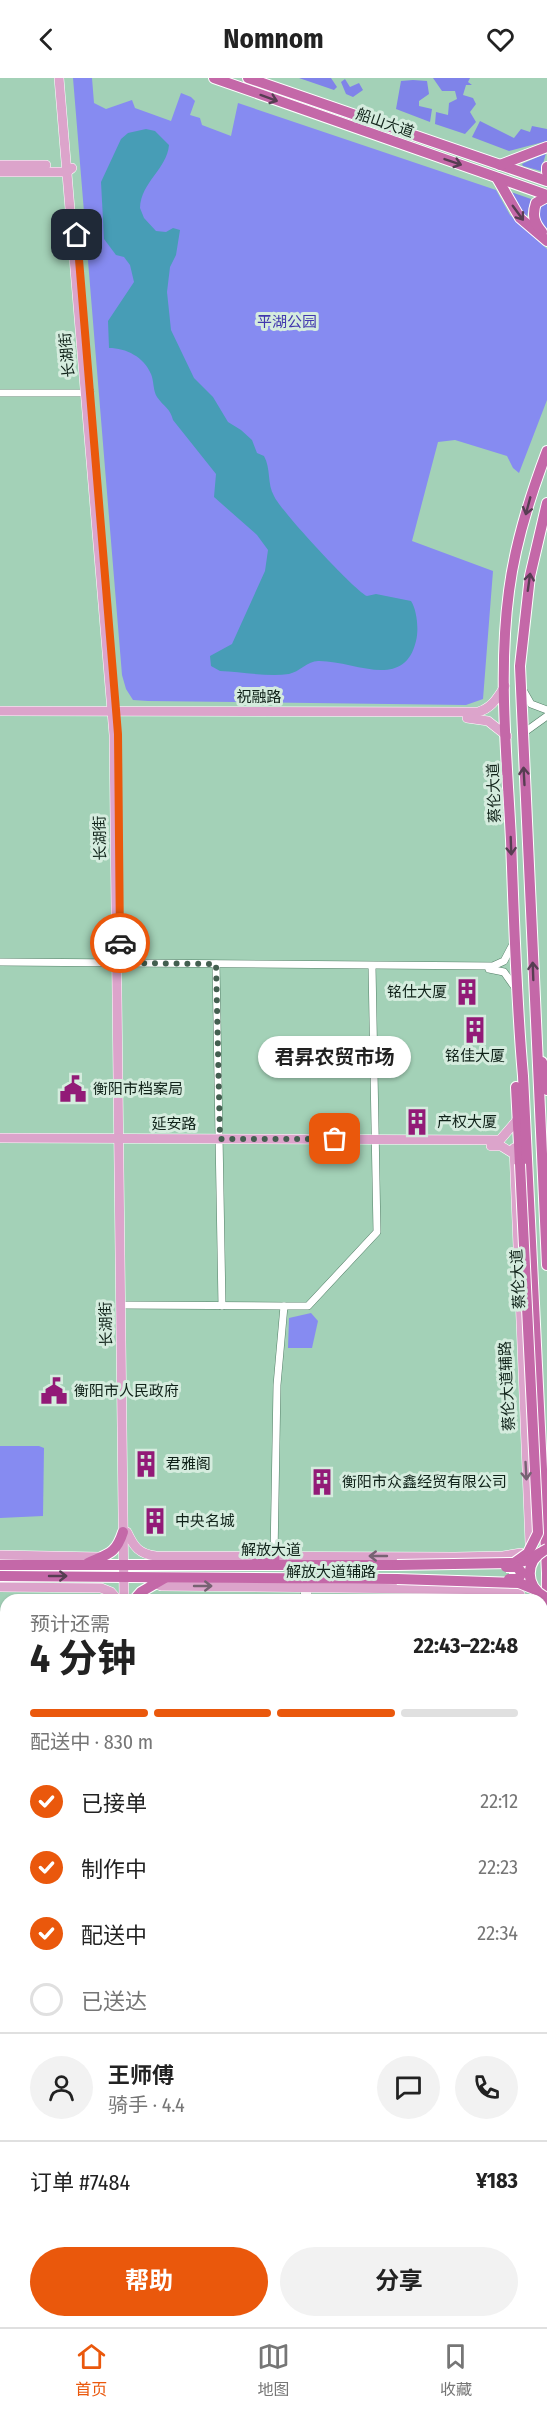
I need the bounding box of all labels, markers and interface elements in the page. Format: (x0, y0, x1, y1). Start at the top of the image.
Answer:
icon: back (30, 23, 63, 56)
text: Nomnom (223, 23, 324, 55)
icon: heart (484, 23, 517, 56)
one-way arrow (259, 93, 278, 104)
street label: 船山大道 (354, 105, 416, 141)
one-way arrow (443, 158, 462, 169)
one-way arrow (511, 205, 524, 221)
pin (51, 209, 102, 260)
icon: home (60, 218, 93, 251)
park label: 平湖公园 (257, 313, 317, 331)
street label: 长湖街 (56, 332, 78, 378)
one-way arrow (521, 496, 533, 515)
one-way arrow (524, 572, 535, 592)
street label: 祝融路 (236, 688, 282, 706)
street label: 蔡伦大道 (484, 763, 504, 823)
one-way arrow (519, 767, 530, 787)
street label: 长湖街 (91, 815, 109, 861)
one-way arrow (506, 835, 517, 855)
courier (90, 913, 150, 973)
icon: car (104, 927, 137, 960)
one-way arrow (528, 962, 539, 982)
building icon: 铭仕大厦 (452, 977, 482, 1007)
place label: 铭仕大厦 (387, 983, 447, 1001)
building icon: 铭佳大厦 (460, 1015, 490, 1045)
callout: 君昇农贸市场 (258, 1037, 412, 1079)
text: 君昇农贸市场 (275, 1045, 395, 1069)
place label: 铭佳大厦 (445, 1047, 505, 1065)
public building icon: 衡阳市档案局 (58, 1074, 88, 1104)
place label: 衡阳市档案局 (93, 1080, 183, 1098)
building icon: 产权大厦 (402, 1107, 432, 1137)
pin (309, 1113, 360, 1164)
place label: 产权大厦 (437, 1113, 497, 1131)
street label: 延安路 (151, 1115, 197, 1133)
icon: bag (318, 1122, 351, 1155)
street label: 蔡伦大道 (507, 1249, 529, 1309)
street label: 长湖街 (97, 1301, 115, 1347)
street label: 蔡伦大道辅路 (496, 1341, 518, 1431)
public building icon: 衡阳市人民政府 (39, 1376, 69, 1406)
place label: 衡阳市人民政府 (74, 1382, 179, 1400)
building icon: 君雅阁 (131, 1449, 161, 1479)
place label: 君雅阁 (166, 1455, 211, 1473)
one-way arrow (521, 1461, 532, 1481)
building icon: 衡阳市众鑫经贸有限公司 (307, 1467, 337, 1497)
place label: 衡阳市众鑫经贸有限公司 (342, 1473, 507, 1491)
building icon: 中央名城 (140, 1506, 170, 1536)
place label: 中央名城 (175, 1512, 235, 1530)
street label: 解放大道 (241, 1541, 301, 1559)
one-way arrow (369, 1550, 389, 1562)
street label: 解放大道辅路 (286, 1563, 376, 1581)
one-way arrow (48, 1570, 68, 1582)
one-way arrow (192, 1580, 212, 1592)
text: 预计还需 (30, 1612, 110, 1636)
text: 22:43–22:48 (414, 1632, 518, 1659)
text: 4 分钟 (30, 1636, 136, 1682)
text: 配送中 · 830 m (30, 1730, 153, 1754)
icon: check (30, 1785, 63, 1818)
text: 22:12 (480, 1789, 518, 1813)
text: 已接单 (81, 1790, 147, 1817)
icon: check (30, 1851, 63, 1884)
text: 22:23 (478, 1855, 518, 1879)
text: 制作中 (81, 1856, 147, 1883)
icon: check (30, 1917, 63, 1950)
text: 22:34 (477, 1921, 518, 1945)
text: 配送中 (81, 1922, 147, 1949)
text: 已送达 (81, 1988, 147, 2015)
button: person (30, 2056, 93, 2119)
button: chat (377, 2056, 440, 2119)
button: phone (455, 2056, 518, 2119)
text: 王师傅 (108, 2062, 174, 2089)
text: 骑手 · 4.4 (108, 2093, 185, 2117)
text: ¥183 (476, 2167, 518, 2194)
text: 订单 #7484 (30, 2169, 130, 2196)
button: 帮助 (30, 2247, 268, 2316)
button: 分享 (280, 2247, 518, 2316)
tab: 首页 (75, 2340, 108, 2400)
tab: 地图 (257, 2340, 290, 2400)
tab: 收藏 (439, 2340, 472, 2400)

